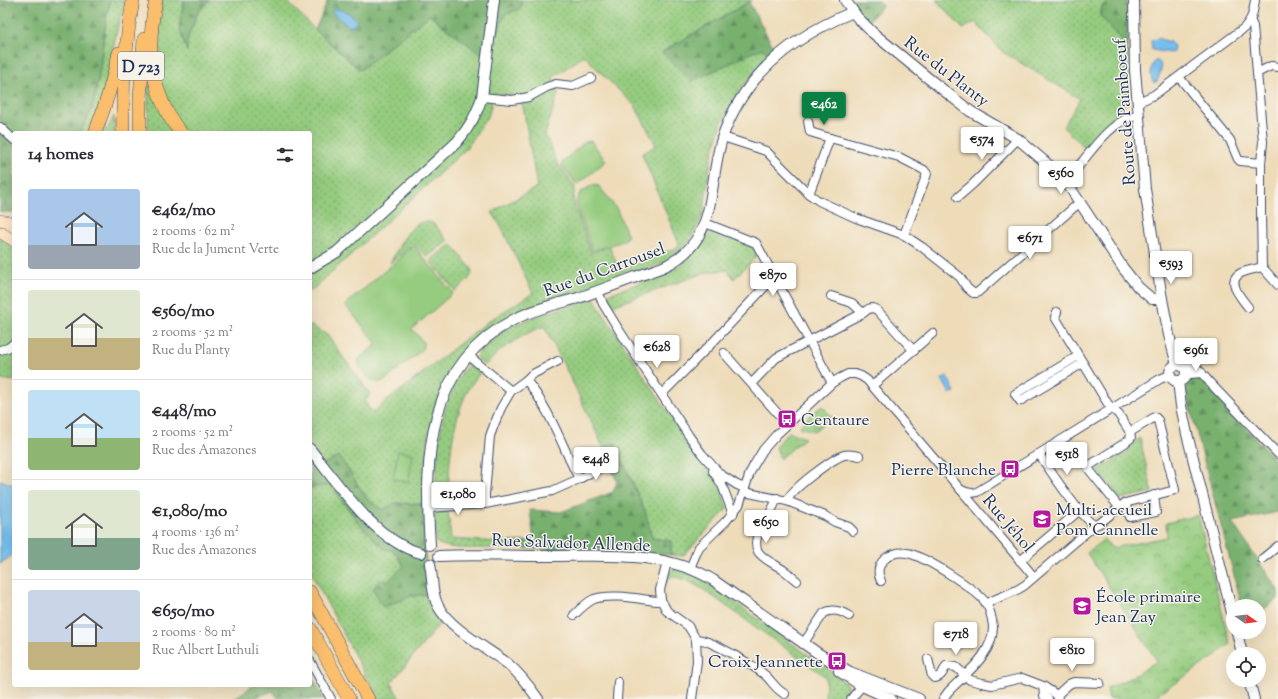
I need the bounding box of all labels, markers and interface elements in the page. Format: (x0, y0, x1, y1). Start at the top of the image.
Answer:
street label: Rue du Planty (898, 32, 994, 114)
street label: Route de Paimboeuf (1109, 36, 1143, 186)
road number: D 723 (118, 52, 164, 80)
pin: €462 (800, 92, 848, 126)
text: €462 (811, 96, 837, 114)
pin: €574 (958, 127, 1006, 161)
text: €574 (970, 131, 994, 149)
text: 14 homes (28, 143, 94, 167)
icon: filters (274, 144, 296, 166)
pin: €560 (1037, 161, 1085, 195)
text: €560 (1048, 165, 1074, 183)
text: €462/mo (152, 199, 216, 223)
icon: home (60, 205, 108, 253)
text: 2 rooms · 62 m² (152, 223, 235, 241)
pin: €671 (1006, 226, 1054, 260)
text: €671 (1017, 230, 1043, 248)
street label: Rue du Carrousel (540, 238, 669, 304)
text: Rue de la Jument Verte (152, 241, 279, 259)
pin: €593 (1147, 251, 1195, 285)
text: €593 (1159, 255, 1183, 273)
pin: €870 (749, 263, 797, 297)
text: €870 (759, 267, 787, 285)
text: €560/mo (152, 300, 214, 324)
icon: home (60, 306, 108, 354)
text: 2 rooms · 52 m² (152, 324, 233, 342)
pin: €628 (633, 335, 681, 369)
pin: €961 (1172, 338, 1220, 372)
text: €628 (644, 339, 670, 357)
text: Rue du Planty (152, 342, 230, 360)
text: €961 (1183, 342, 1209, 360)
text: €448/mo (152, 400, 216, 424)
icon: home (60, 406, 108, 454)
bus stop icon: Centaure (776, 408, 798, 430)
place label: Centaure (801, 409, 870, 433)
text: 2 rooms · 52 m² (152, 424, 233, 442)
text: Rue des Amazones (152, 442, 256, 460)
pin: €518 (1043, 442, 1091, 476)
text: €518 (1055, 446, 1079, 464)
pin: €448 (572, 447, 620, 481)
text: €448 (582, 451, 610, 469)
bus stop icon: Pierre Blanche (999, 458, 1021, 480)
place label: Pierre Blanche (891, 459, 996, 483)
pin: €1,080 (425, 482, 491, 516)
text: €1,080 (440, 486, 476, 504)
street label: Rue Jéhol (976, 490, 1039, 559)
place label: Multi-accueil Pom'Cannelle (1056, 499, 1159, 543)
text: €1,080/mo (152, 500, 227, 524)
icon: home (60, 506, 108, 554)
school or university icon: Multi-accueil Pom'Cannelle (1031, 508, 1053, 530)
pin: €650 (742, 510, 790, 544)
text: €650 (753, 514, 779, 532)
text: 4 rooms · 136 m² (152, 524, 239, 542)
street label: Rue Salvador Allende (491, 529, 651, 559)
text: Rue des Amazones (152, 542, 256, 560)
place label: École primaire Jean Zay (1095, 586, 1201, 630)
school or university icon: École primaire Jean Zay (1071, 595, 1093, 617)
north arrow (1226, 599, 1266, 639)
map controls (1226, 599, 1266, 687)
text: €650/mo (152, 600, 214, 624)
icon: home (60, 606, 108, 654)
pin: €718 (932, 622, 980, 656)
text: 2 rooms · 80 m² (152, 624, 236, 642)
text: €718 (943, 626, 969, 644)
pin: €810 (1048, 638, 1096, 672)
text: Rue Albert Luthuli (152, 642, 259, 660)
text: €810 (1059, 642, 1085, 660)
button: locate (1226, 647, 1266, 687)
bus stop icon: Croix Jeannette (826, 650, 848, 672)
place label: Croix Jeannette (708, 651, 823, 675)

